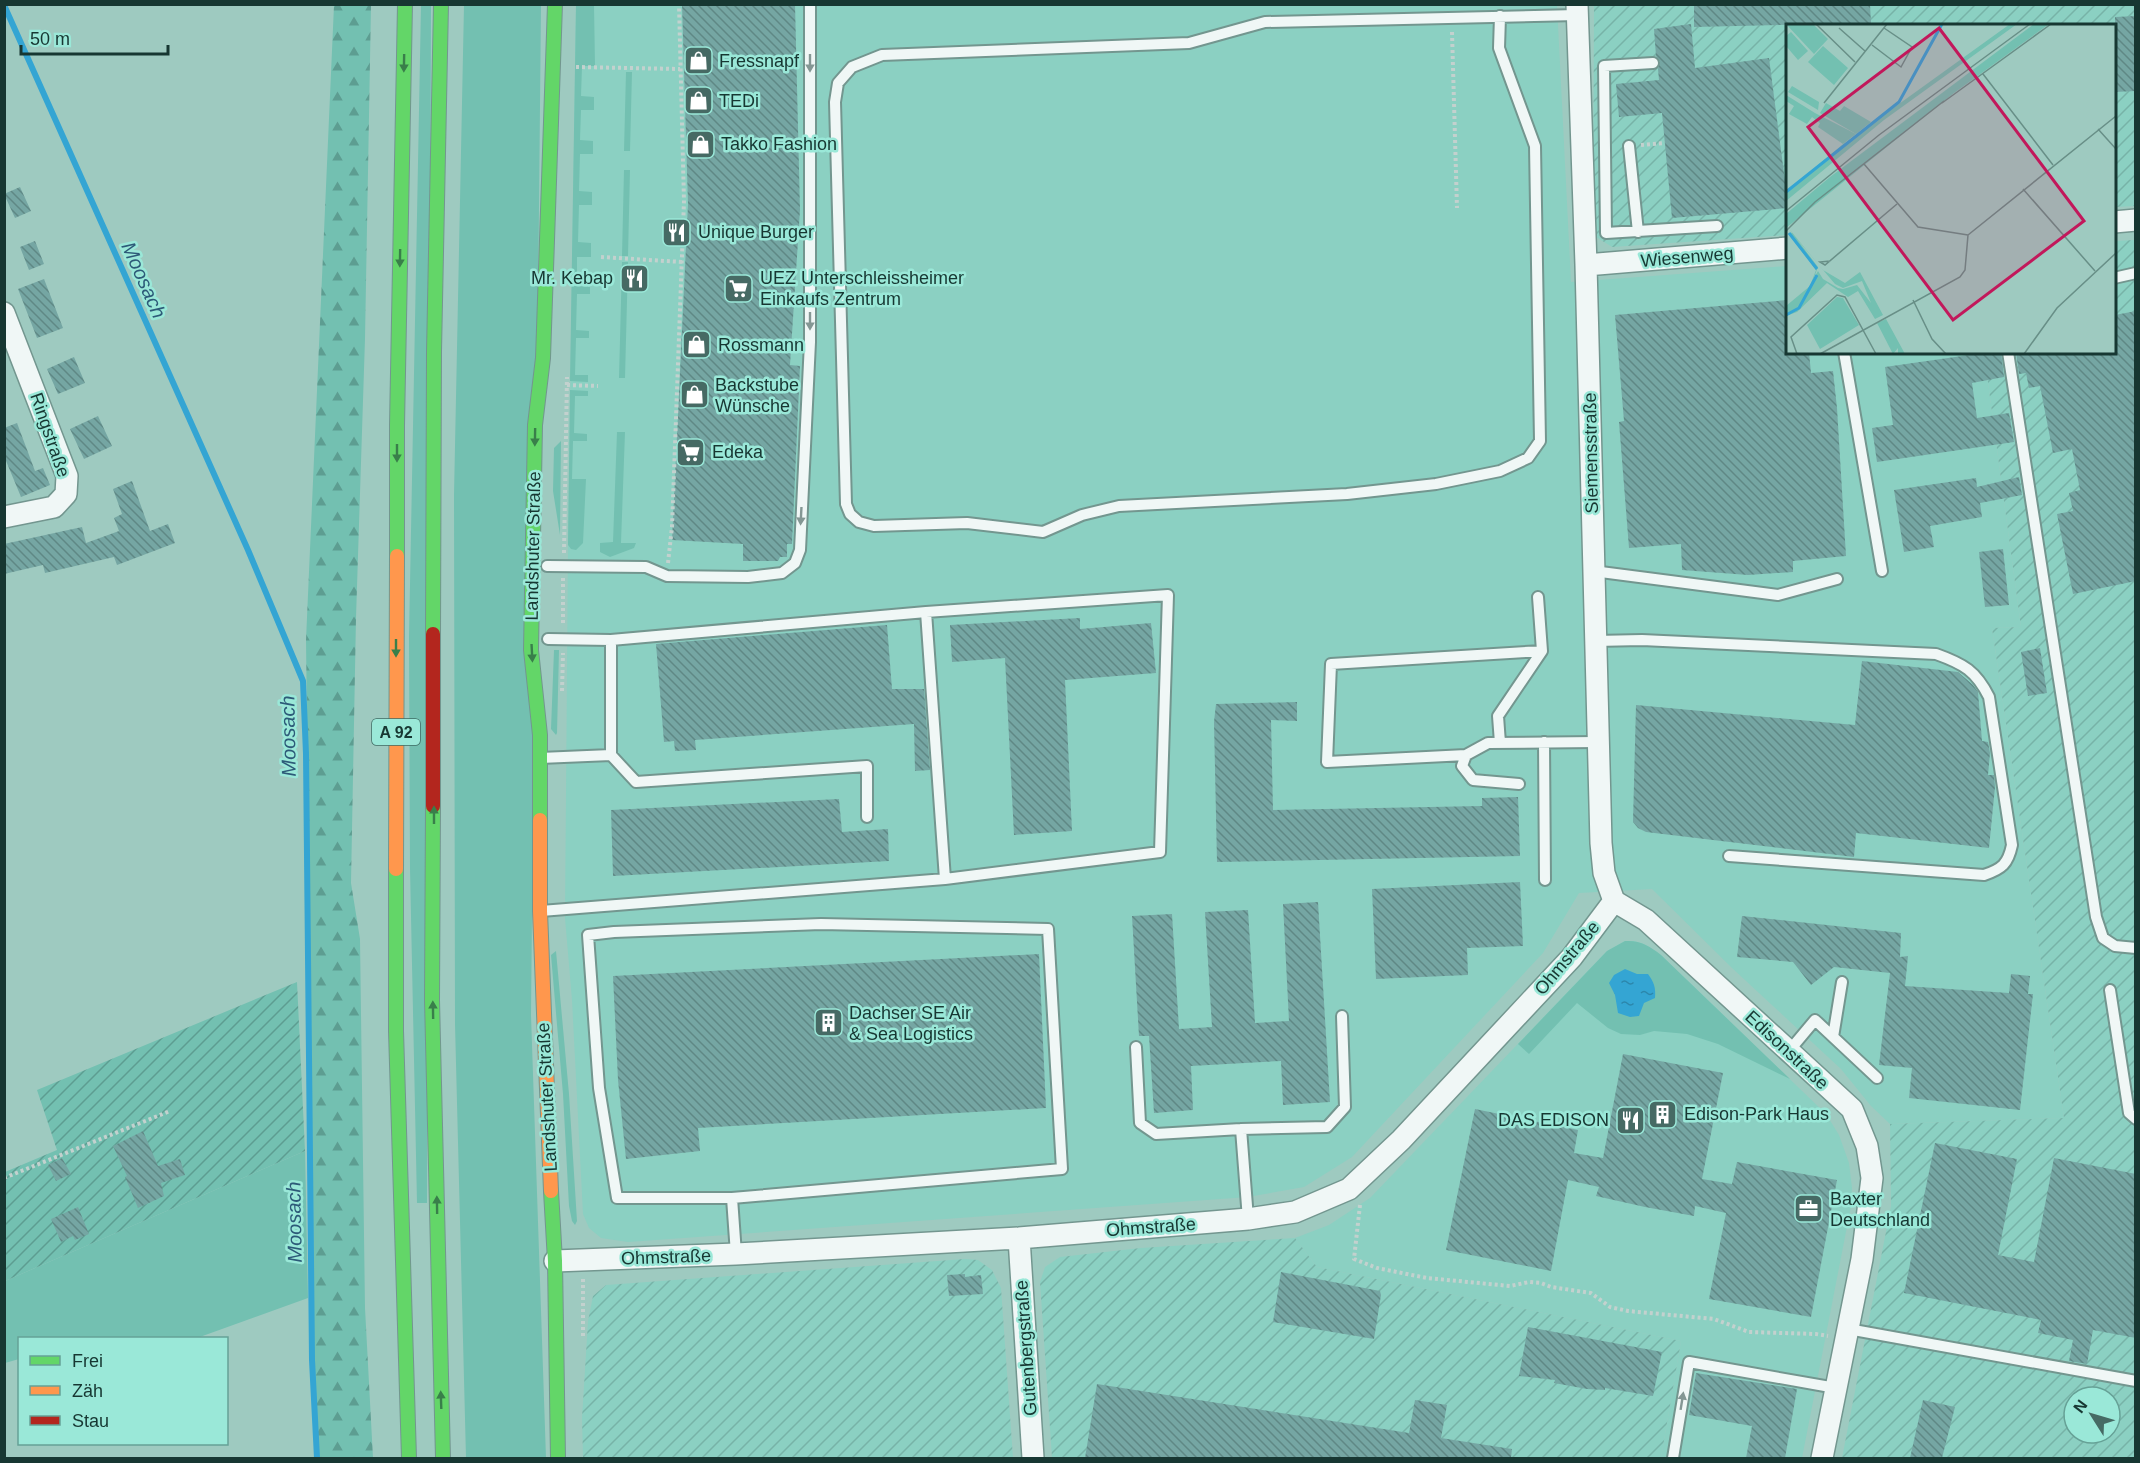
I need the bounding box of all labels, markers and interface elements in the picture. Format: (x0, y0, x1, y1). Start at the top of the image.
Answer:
scale bar (21, 18, 168, 56)
inset map (1786, 24, 2116, 354)
text: 50 m (30, 29, 70, 49)
shop icon: Fressnapf (682, 45, 714, 77)
place label: Fressnapf (719, 51, 800, 71)
one-way arrow (399, 53, 409, 72)
one-way arrow (805, 53, 815, 72)
shop icon: TEDi (682, 85, 714, 117)
place label: TEDi (719, 91, 759, 111)
shop icon: Takko Fashion (684, 128, 716, 160)
place label: Takko Fashion (721, 134, 837, 154)
restaurant icon: Unique Burger (661, 216, 693, 248)
place label: Unique Burger (698, 222, 814, 242)
water label: Moosach (117, 238, 171, 322)
street label: Wiesenweg (1640, 243, 1734, 271)
one-way arrow (395, 248, 405, 267)
restaurant icon: Mr. Kebap (618, 262, 650, 294)
place label: Mr. Kebap (531, 268, 613, 288)
place label: UEZ Unterschleissheimer Einkaufs Zentrum (760, 268, 964, 309)
supermarket icon: UEZ Unterschleissheimer Einkaufs Zentrum (723, 272, 755, 304)
one-way arrow (805, 311, 815, 330)
shop icon: Rossmann (681, 329, 713, 361)
place label: Rossmann (718, 335, 804, 355)
place label: Backstube Wünsche (715, 375, 799, 416)
shop icon: Backstube Wünsche (678, 379, 710, 411)
street label: Ringstraße (26, 390, 74, 480)
street label: Siemensstraße (1580, 392, 1602, 514)
one-way arrow (530, 427, 540, 446)
supermarket icon: Edeka (675, 436, 707, 468)
place label: Edeka (712, 442, 764, 462)
one-way arrow (392, 443, 402, 462)
street label: Landshuter Straße (522, 471, 544, 621)
one-way arrow (797, 506, 806, 525)
one-way arrow (391, 638, 401, 657)
one-way arrow (527, 643, 537, 662)
water label: Moosach (276, 695, 300, 777)
road number: A 92 (372, 719, 420, 745)
one-way arrow (429, 806, 438, 825)
street label: Ohmstraße (1530, 917, 1604, 999)
one-way arrow (428, 1001, 437, 1020)
place label: Dachser SE Air & Sea Logistics (849, 1003, 973, 1044)
building icon: Dachser SE Air & Sea Logistics (812, 1007, 844, 1039)
street label: Edisonstraße (1741, 1007, 1833, 1093)
street label: Landshuter Straße (533, 1022, 561, 1172)
building icon: Edison-Park Haus (1647, 1098, 1679, 1130)
restaurant icon: DAS EDISON (1614, 1104, 1646, 1136)
place label: Edison-Park Haus (1684, 1104, 1829, 1124)
place label: DAS EDISON (1498, 1110, 1609, 1130)
water label: Moosach (282, 1181, 306, 1263)
place label: Baxter Deutschland (1830, 1189, 1930, 1230)
office icon: Baxter Deutschland (1793, 1193, 1825, 1225)
one-way arrow (432, 1196, 441, 1215)
street label: Ohmstraße (1105, 1214, 1197, 1240)
street label: Ohmstraße (621, 1245, 711, 1269)
street label: Gutenbergstraße (1011, 1279, 1041, 1417)
legend (18, 1337, 228, 1445)
text: Frei (72, 1351, 103, 1371)
text: Zäh (72, 1381, 103, 1401)
north arrow (2062, 1385, 2122, 1445)
one-way arrow (436, 1391, 446, 1410)
one-way arrow (1678, 1391, 1687, 1410)
text: N (2070, 1397, 2091, 1416)
text: Stau (72, 1411, 109, 1431)

